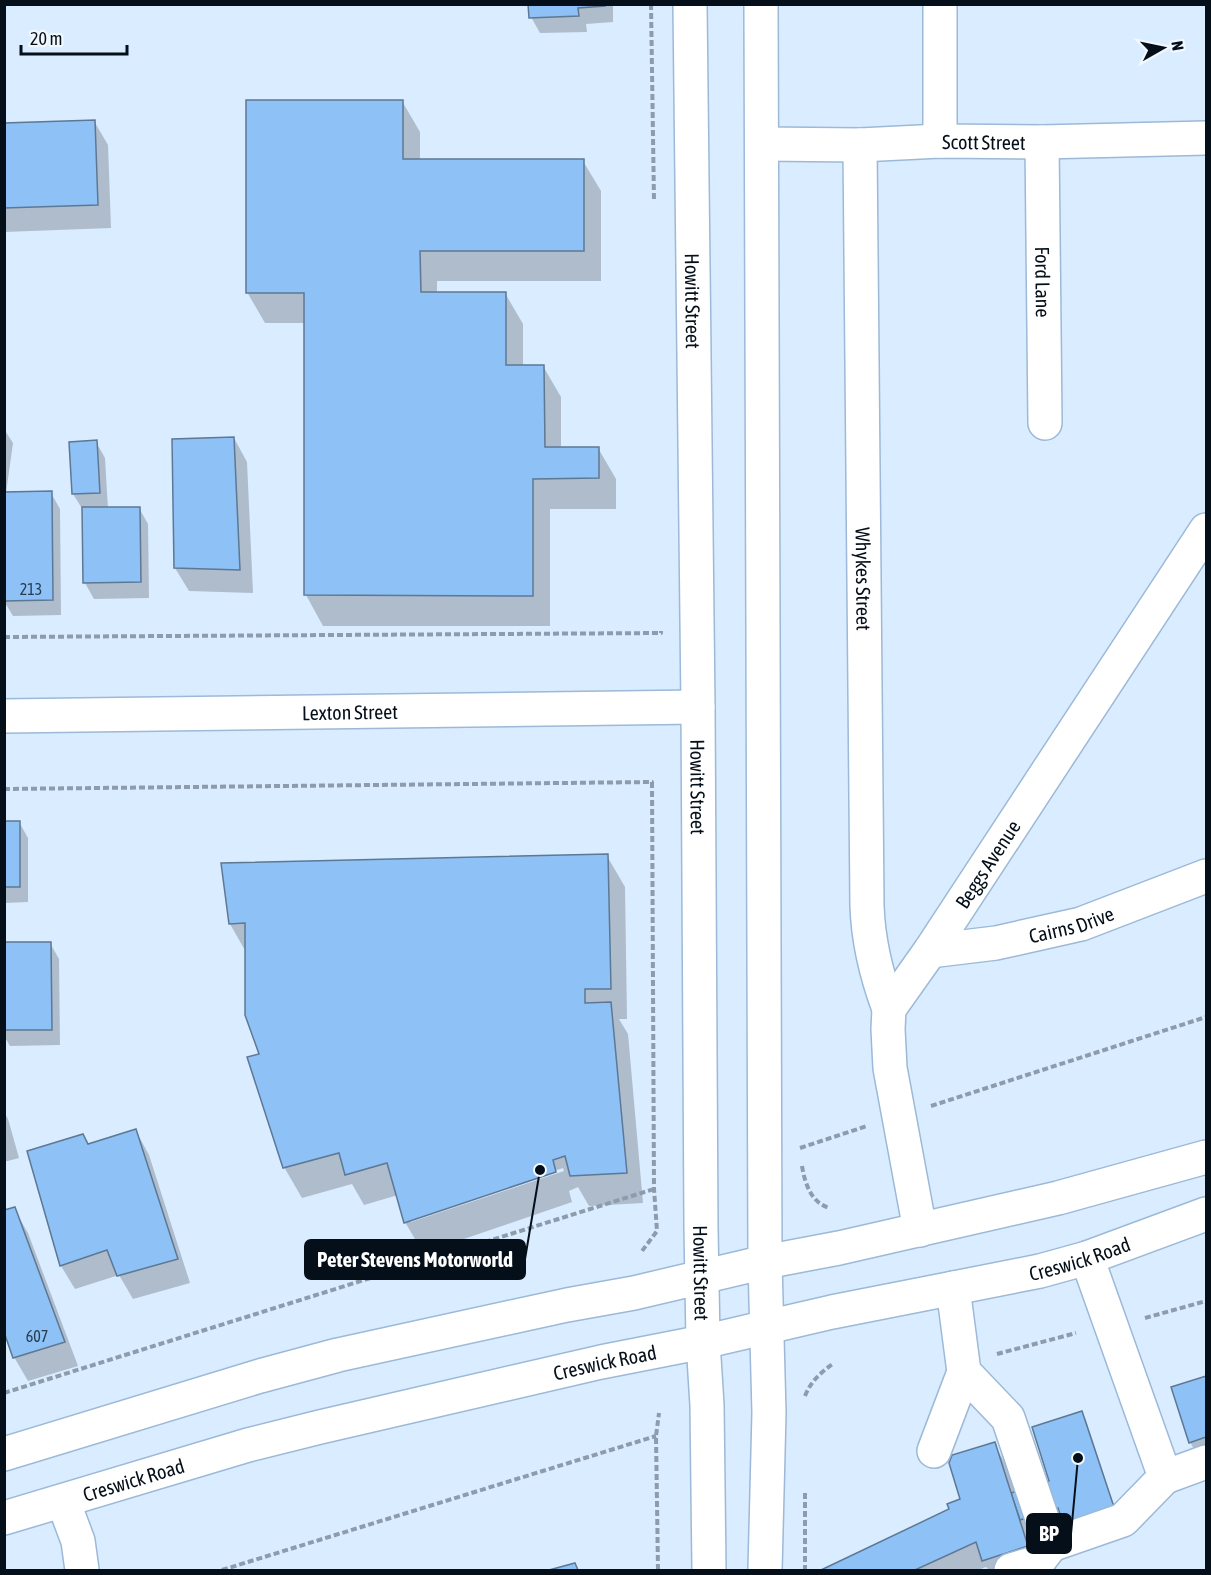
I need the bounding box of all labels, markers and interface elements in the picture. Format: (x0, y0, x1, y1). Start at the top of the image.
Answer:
scale bar (21, 18, 128, 56)
north arrow (1133, 18, 1193, 78)
text: 20 m (30, 28, 62, 49)
text: N (1168, 40, 1187, 52)
street label: Scott Street (942, 130, 1026, 153)
street label: Ford Lane (1032, 246, 1055, 318)
street label: Howitt Street (681, 253, 705, 349)
street label: Whykes Street (852, 527, 876, 631)
house number: 213 (20, 580, 42, 598)
street label: Lexton Street (302, 699, 398, 724)
street label: Howitt Street (687, 739, 710, 835)
street label: Beggs Avenue (950, 816, 1024, 912)
street label: Cairns Drive (1027, 901, 1117, 947)
street label: Howitt Street (689, 1225, 714, 1321)
street label: Creswick Road (1027, 1232, 1133, 1284)
callout: Peter Stevens Motorworld (305, 1240, 525, 1279)
text: Peter Stevens Motorworld (317, 1247, 513, 1271)
house number: 607 (26, 1327, 48, 1345)
street label: Creswick Road (551, 1340, 658, 1384)
street label: Creswick Road (80, 1453, 187, 1505)
callout: BP (1027, 1514, 1071, 1553)
text: BP (1039, 1521, 1060, 1545)

